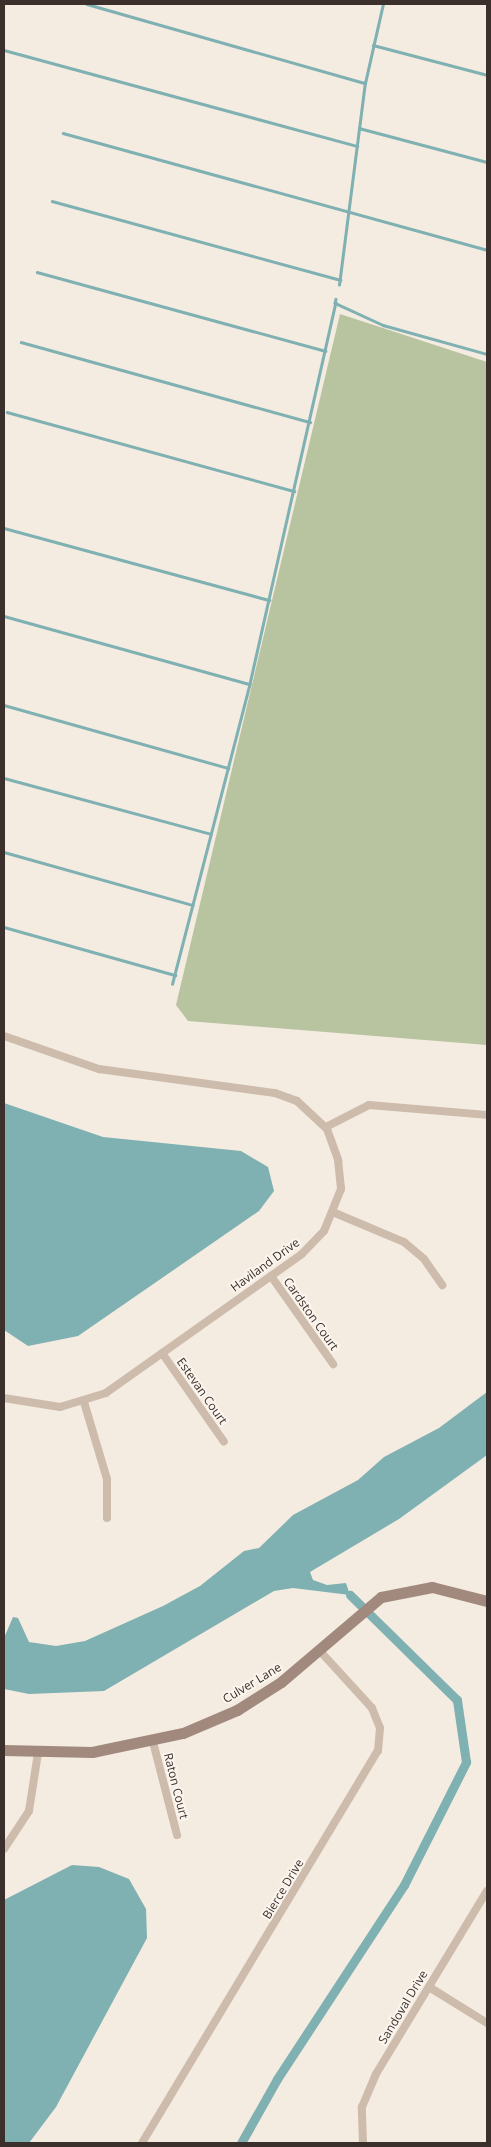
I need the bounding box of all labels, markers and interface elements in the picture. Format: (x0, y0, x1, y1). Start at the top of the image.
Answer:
street label: Haviland Drive (228, 1235, 302, 1295)
street label: Cardston Court (281, 1275, 341, 1353)
street label: Estevan Court (174, 1355, 230, 1427)
street label: Culver Lane (220, 1660, 284, 1706)
street label: Raton Court (161, 1752, 191, 1820)
street label: Bierce Drive (259, 1856, 307, 1922)
street label: Sandoval Drive (375, 1968, 431, 2046)

